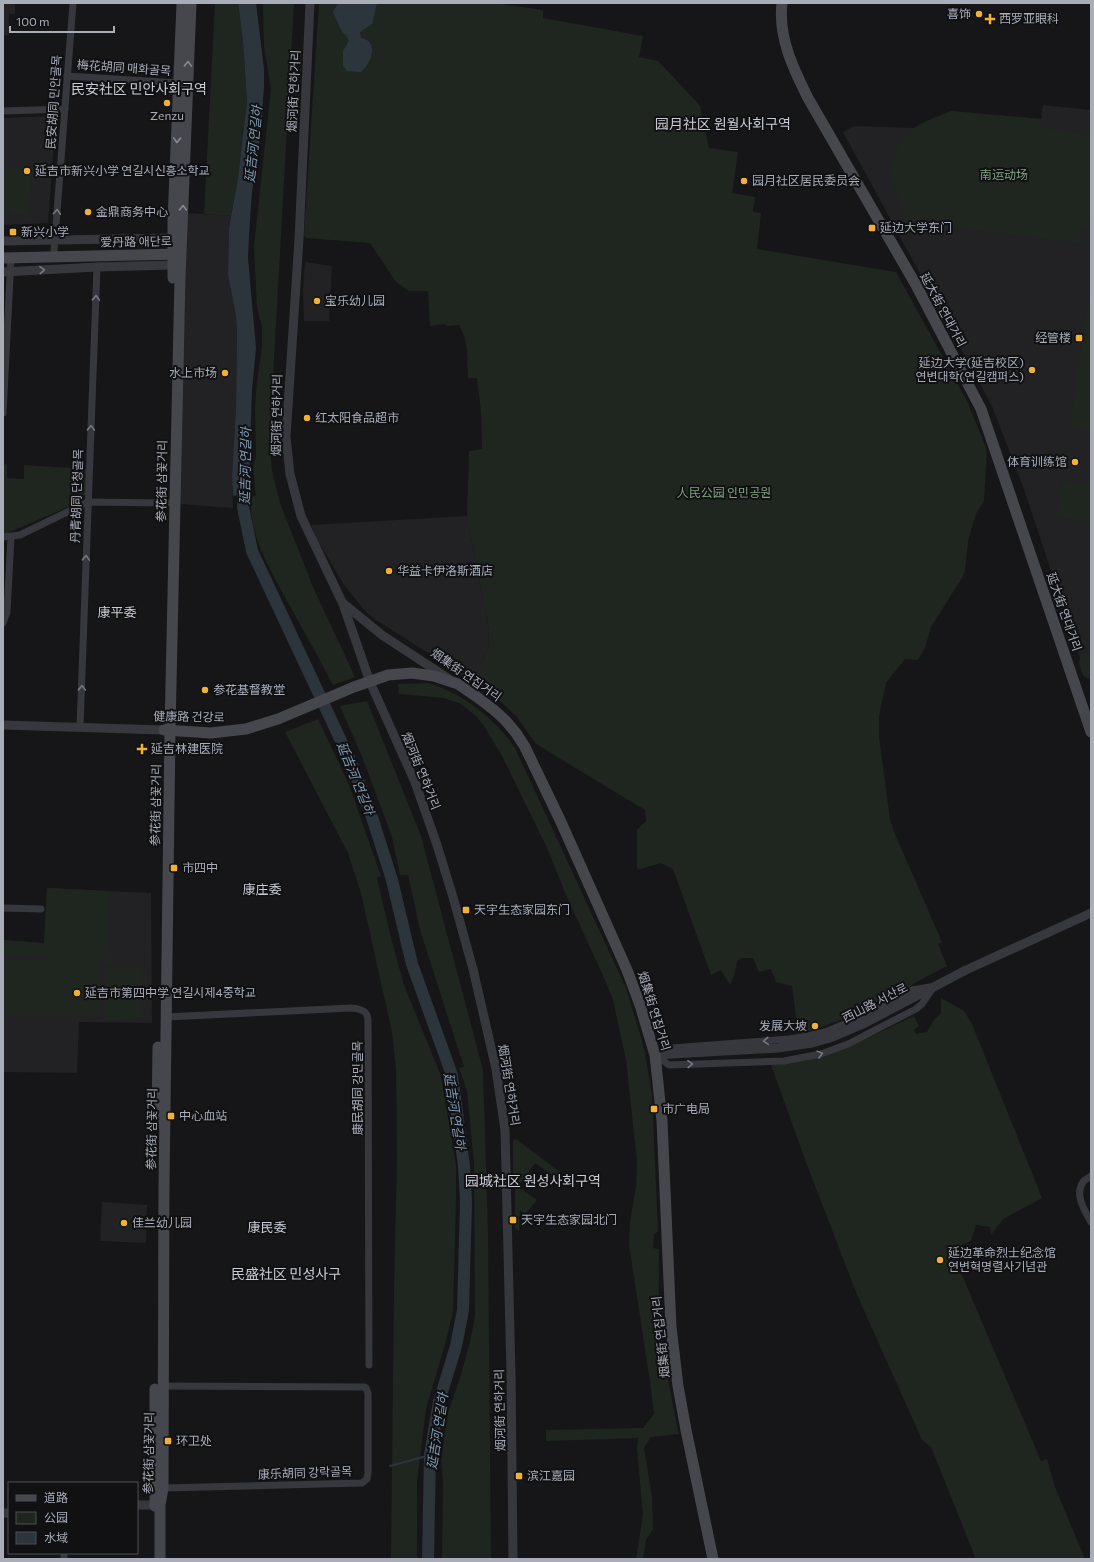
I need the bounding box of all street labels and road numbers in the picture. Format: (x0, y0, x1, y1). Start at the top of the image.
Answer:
street label: 烟河街 연하거리 (284, 49, 302, 132)
street label: 民安胡同 민안골목 (43, 54, 63, 150)
street label: 梅花胡同 매화골목 (76, 57, 172, 77)
street label: 爱丹路 애단로 (100, 233, 172, 249)
street label: 延大街 연대거리 (918, 270, 969, 349)
street label: 烟河街 연하거리 (268, 374, 284, 456)
street label: 参花街 삼꽃거리 (153, 440, 169, 522)
street label: 丹青胡同 단청골목 (67, 449, 85, 543)
street label: 延大街 연대거리 (1045, 570, 1085, 653)
street label: 烟集街 연집거리 (429, 645, 504, 704)
street label: 健康路 건강로 (153, 708, 225, 724)
street label: 烟河街 연하거리 (400, 730, 444, 811)
street label: 参花街 삼꽃거리 (147, 764, 163, 846)
street label: 烟集街 연집거리 (636, 969, 674, 1052)
street label: 西山路 서산로 (840, 980, 910, 1025)
street label: 康民胡同 강민골목 (350, 1041, 364, 1135)
street label: 烟河街 연하거리 (497, 1043, 523, 1127)
street label: 参花街 삼꽃거리 (143, 1088, 159, 1170)
street label: 烟集街 연집거리 (649, 1295, 671, 1379)
street label: 烟河街 연하거리 (491, 1369, 507, 1451)
street label: 参花街 삼꽃거리 (140, 1412, 156, 1494)
street label: 康乐胡同 강락골목 (258, 1463, 352, 1481)

